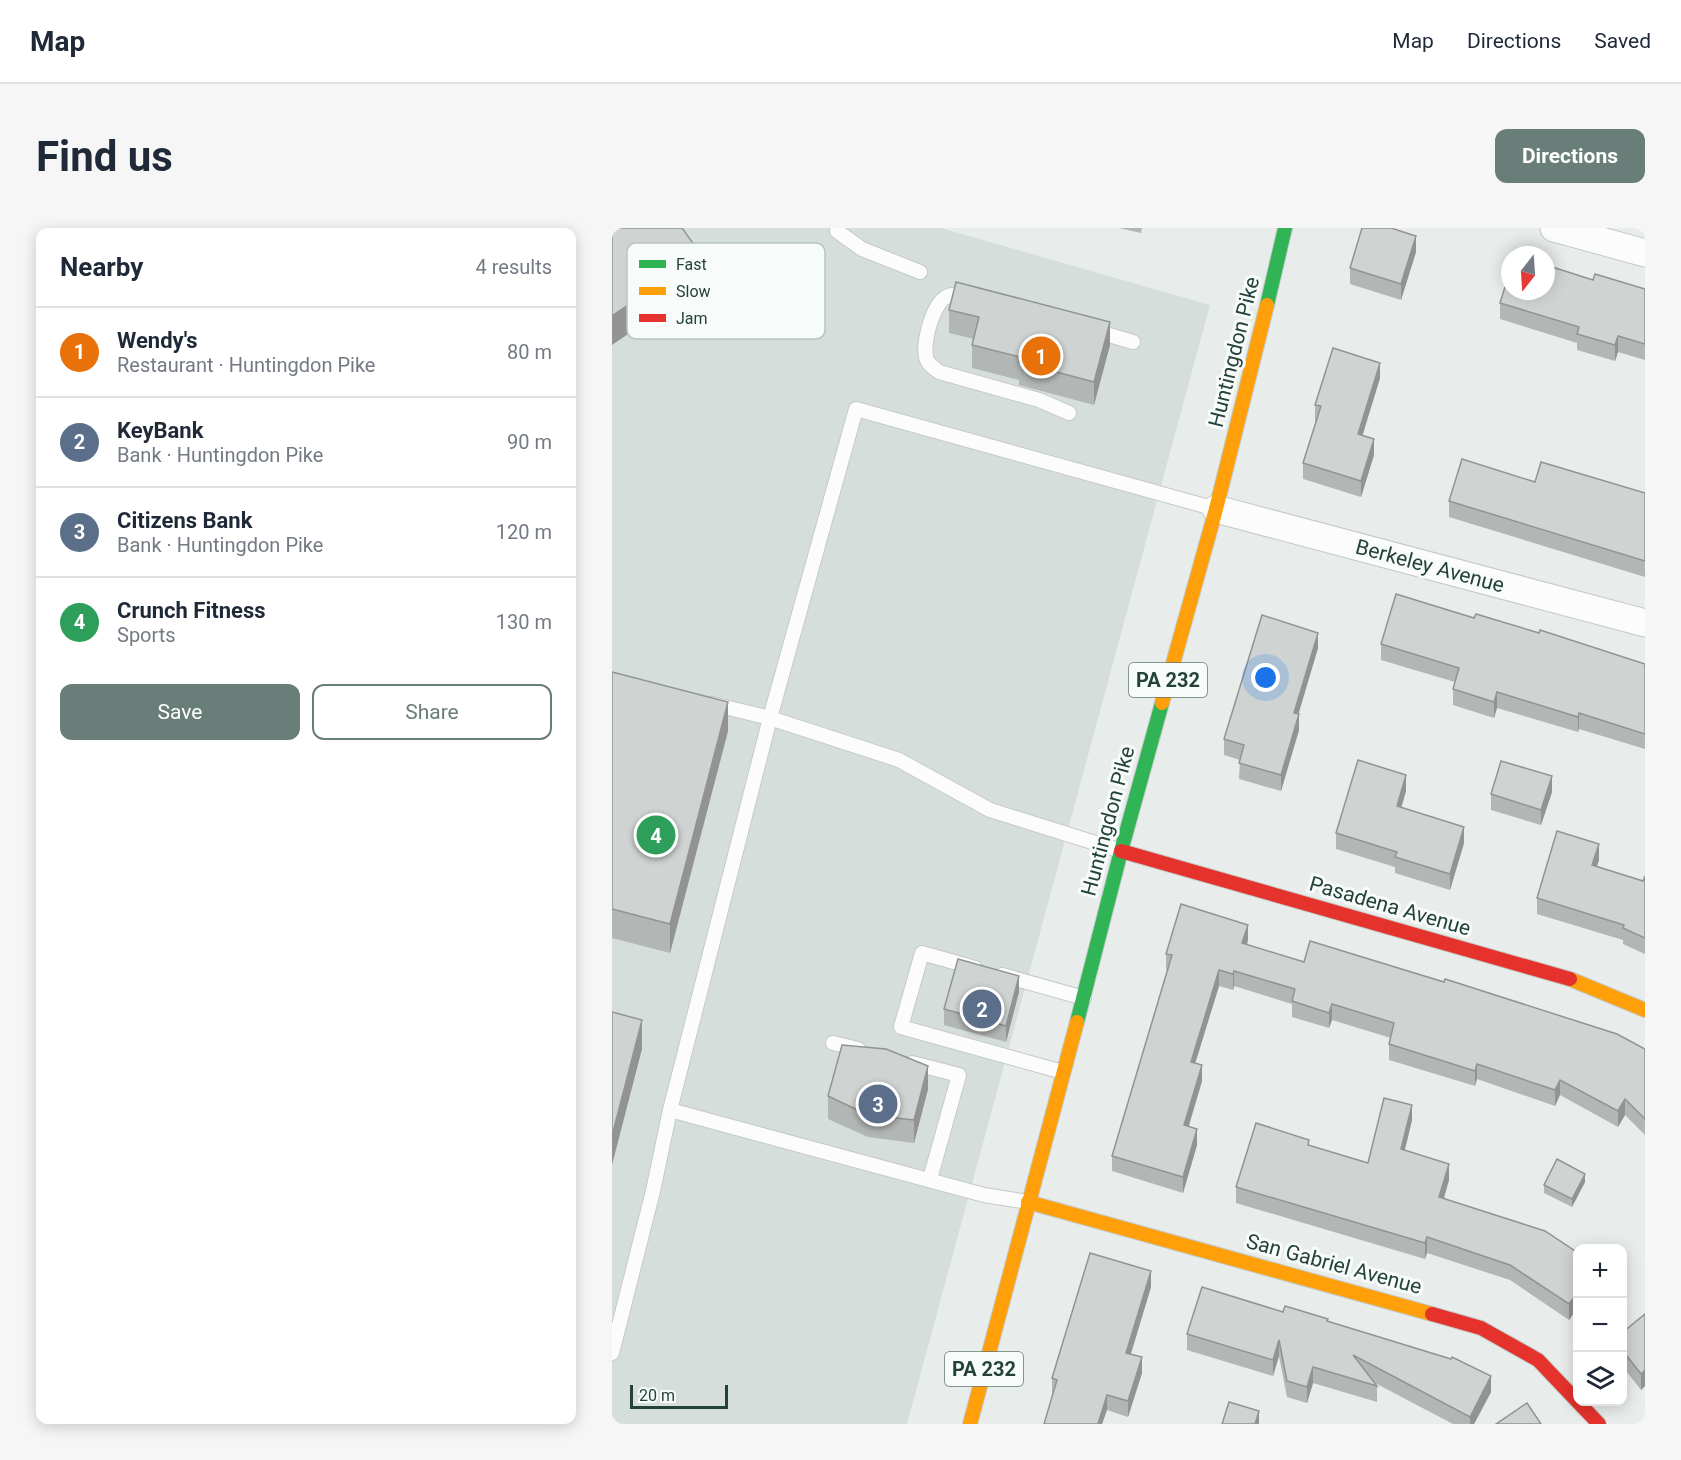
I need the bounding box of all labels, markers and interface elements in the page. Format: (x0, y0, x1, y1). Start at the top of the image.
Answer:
text: Map (30, 25, 85, 58)
text: Map (1392, 29, 1434, 53)
text: Directions (1467, 29, 1561, 53)
text: Saved (1594, 29, 1651, 53)
button: Directions (1495, 129, 1645, 183)
text: Find us (36, 132, 173, 181)
legend (627, 243, 825, 339)
north arrow (1501, 246, 1555, 300)
text: Nearby (60, 252, 143, 282)
text: 4 results (476, 255, 552, 279)
text: Fast (676, 255, 707, 274)
street label: Huntingdon Pike (1204, 274, 1264, 430)
text: Slow (676, 282, 711, 301)
text: Jam (676, 309, 708, 328)
text: Wendy's (117, 328, 198, 353)
pin: 1 (1022, 334, 1060, 378)
text: 1 (74, 340, 85, 364)
text: 80 m (507, 340, 552, 364)
text: Restaurant · Huntingdon Pike (117, 353, 375, 377)
text: KeyBank (117, 418, 203, 443)
text: 2 (74, 430, 85, 454)
text: 90 m (507, 430, 552, 454)
text: Bank · Huntingdon Pike (117, 443, 323, 467)
text: Citizens Bank (117, 508, 252, 533)
text: 3 (74, 520, 85, 544)
text: 120 m (496, 520, 552, 544)
text: Bank · Huntingdon Pike (117, 533, 323, 557)
street label: Berkeley Avenue (1353, 535, 1507, 597)
text: Crunch Fitness (117, 598, 266, 623)
text: 4 (74, 610, 85, 634)
text: 130 m (496, 610, 552, 634)
text: Sports (117, 623, 176, 647)
road number: PA 232 (1129, 663, 1207, 697)
your location (1251, 663, 1280, 692)
button: Save (60, 684, 300, 740)
button: Share (312, 684, 552, 740)
street label: Huntingdon Pike (1076, 743, 1140, 899)
pin: 4 (636, 812, 675, 858)
street label: Pasadena Avenue (1307, 871, 1473, 941)
pin: 2 (962, 986, 1001, 1032)
pin: 3 (858, 1082, 898, 1126)
street label: San Gabriel Avenue (1244, 1229, 1424, 1299)
map controls (1573, 1244, 1627, 1406)
button: + (1573, 1244, 1627, 1298)
button: − (1573, 1298, 1627, 1352)
road number: PA 232 (945, 1352, 1023, 1386)
button: layers (1573, 1352, 1627, 1406)
scale bar (630, 1382, 728, 1410)
text: 20 m (639, 1386, 675, 1405)

